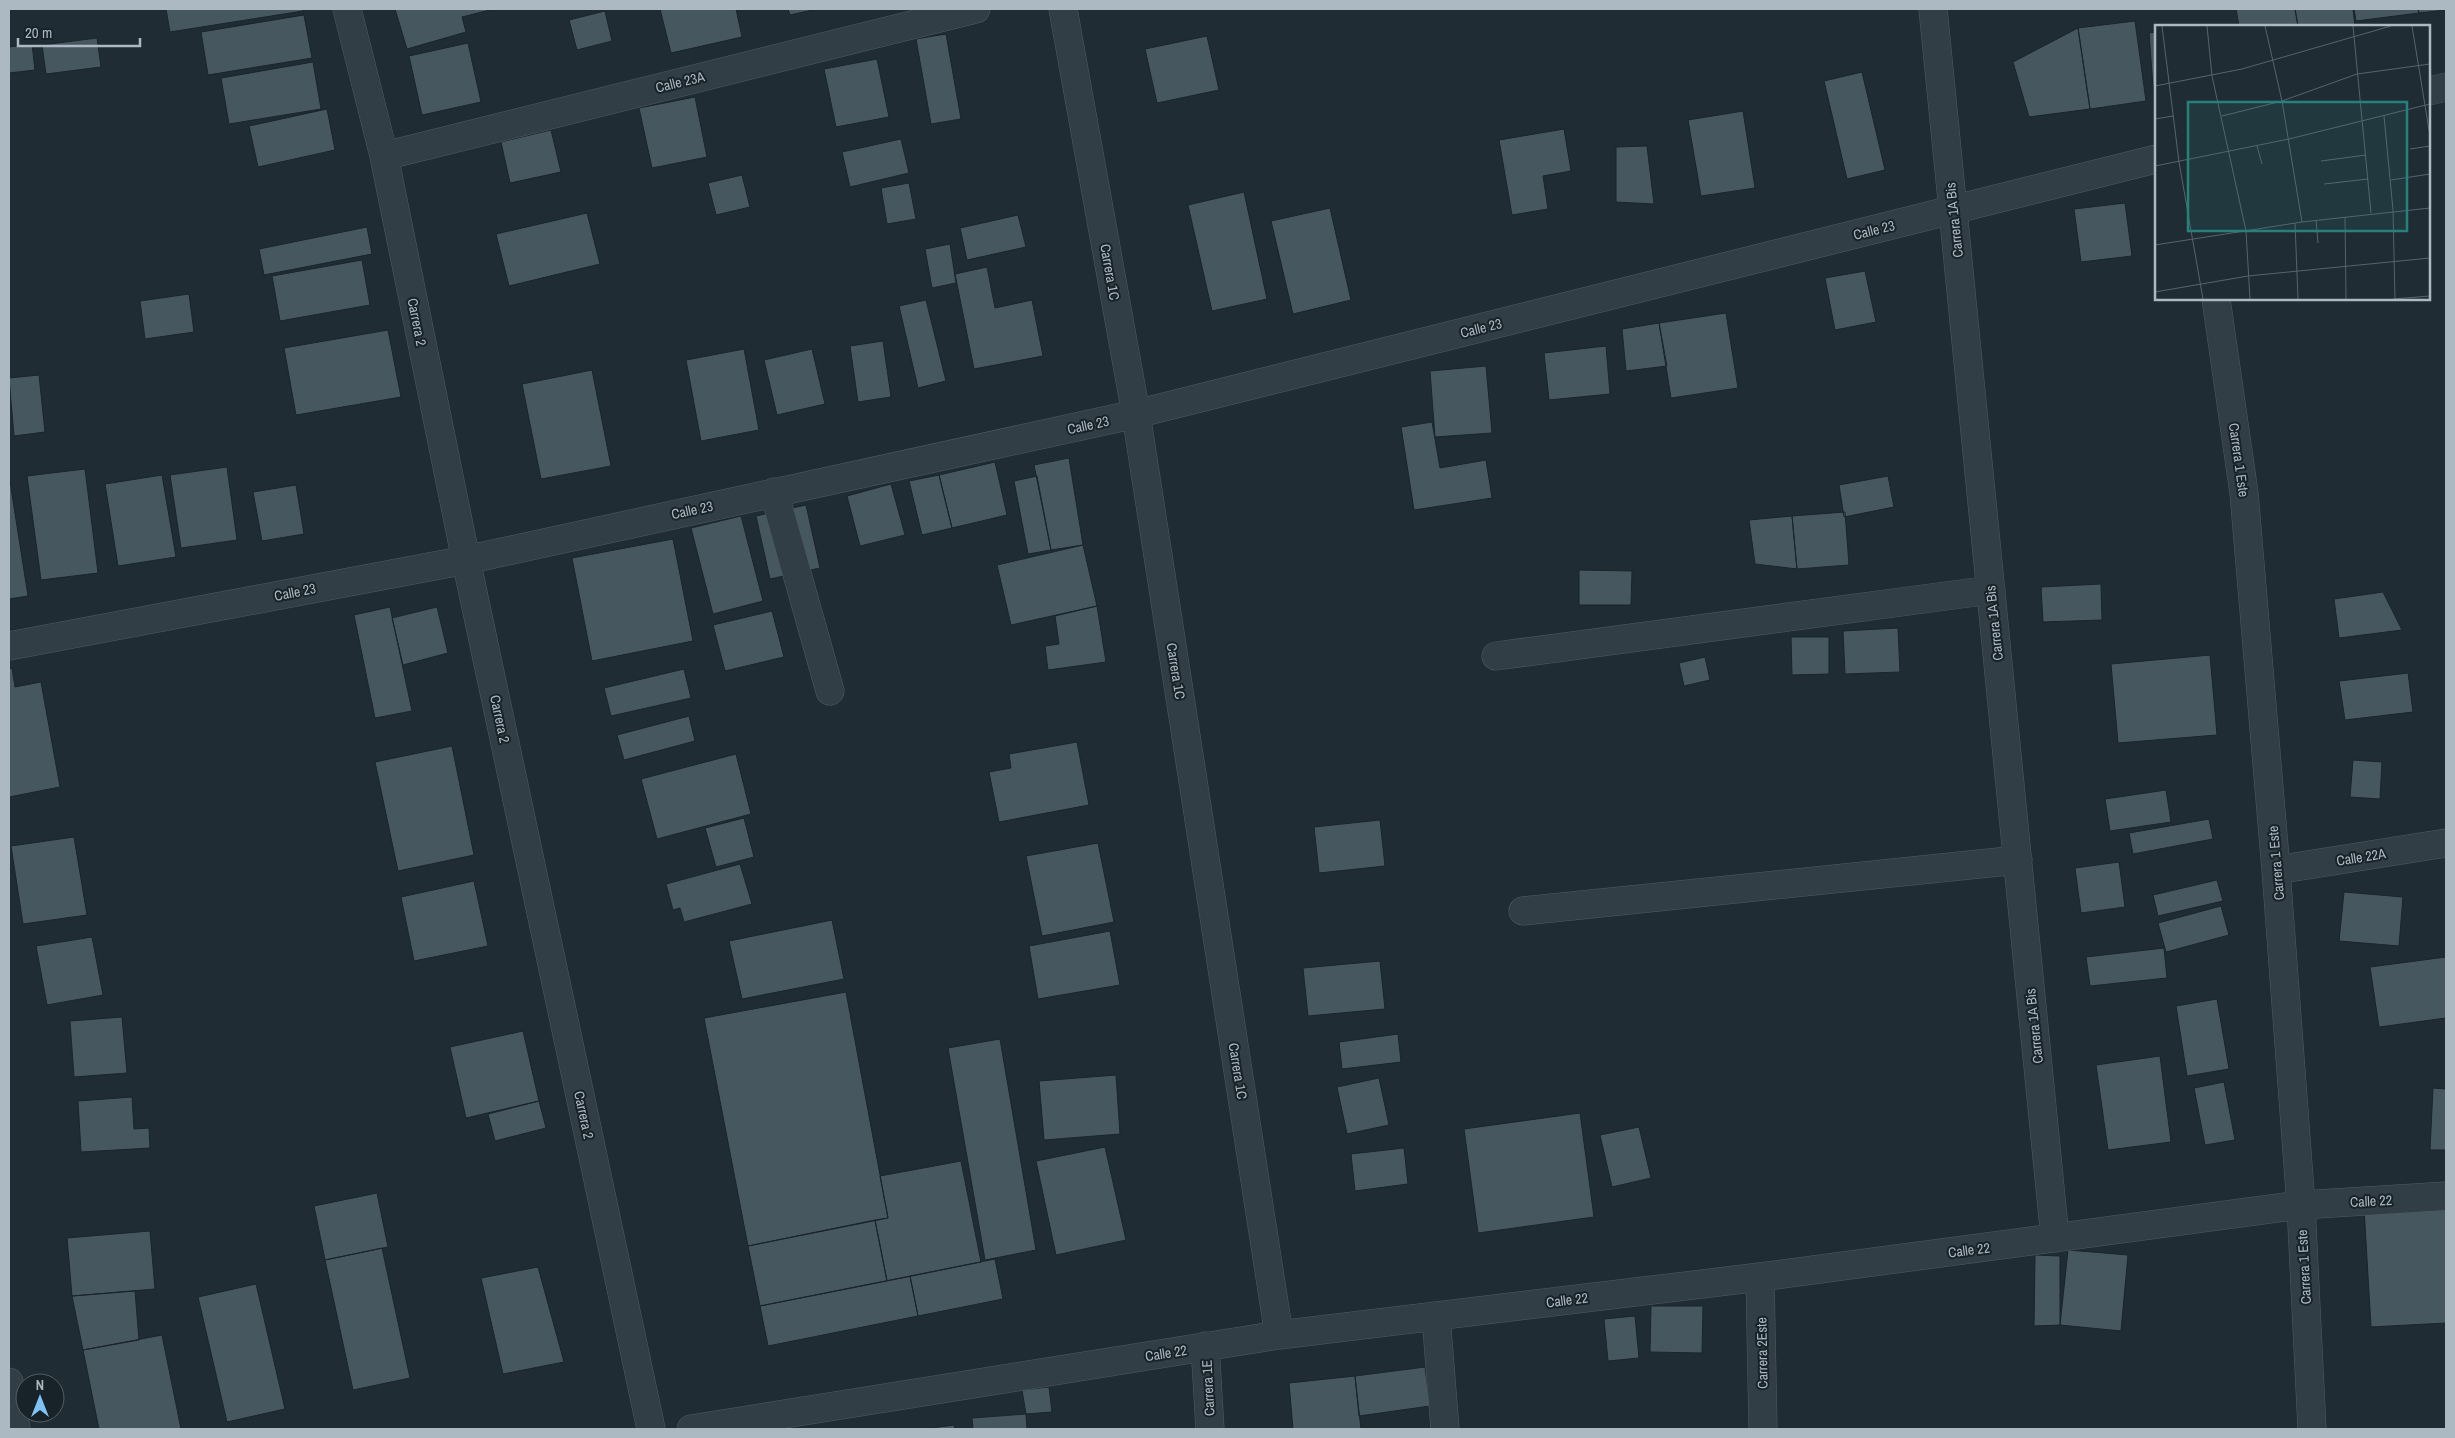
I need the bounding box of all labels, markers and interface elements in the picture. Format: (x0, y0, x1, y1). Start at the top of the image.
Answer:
scale bar (18, 15, 140, 47)
text: 20 m (25, 22, 52, 43)
inset map (2155, 25, 2430, 300)
street label: Calle 23A (654, 67, 707, 97)
street label: Carrera 1A Bis (1941, 181, 1967, 258)
street label: Calle 23 (1851, 216, 1897, 244)
street label: Carrera 1C (1096, 242, 1124, 302)
street label: Carrera 2 (404, 296, 430, 348)
street label: Calle 23 (1458, 314, 1504, 342)
street label: Calle 23 (1066, 412, 1110, 438)
street label: Carrera 1 Este (2225, 422, 2253, 498)
street label: Calle 23 (670, 497, 714, 523)
street label: Calle 23 (273, 579, 317, 605)
street label: Carrera 1A Bis (1981, 584, 2007, 661)
street label: Carrera 1C (1163, 642, 1189, 700)
street label: Carrera 2 (486, 693, 514, 745)
street label: Carrera 1 Este (2264, 825, 2288, 901)
street label: Calle 22A (2335, 844, 2387, 870)
street label: Carrera 1A Bis (2021, 987, 2047, 1064)
street label: Carrera 1C (1225, 1042, 1251, 1100)
street label: Carrera 2 (570, 1089, 598, 1141)
street label: Calle 22 (2349, 1191, 2393, 1211)
street label: Carrera 1 Este (2293, 1229, 2315, 1305)
street label: Calle 22 (1947, 1239, 1991, 1261)
street label: Calle 22 (1545, 1289, 1589, 1311)
street label: Carrera 2Este (1752, 1317, 1772, 1389)
street label: Calle 22 (1144, 1341, 1188, 1365)
street label: Carrera 1E (1198, 1359, 1218, 1417)
north arrow (15, 1373, 65, 1423)
text: N (36, 1376, 44, 1394)

